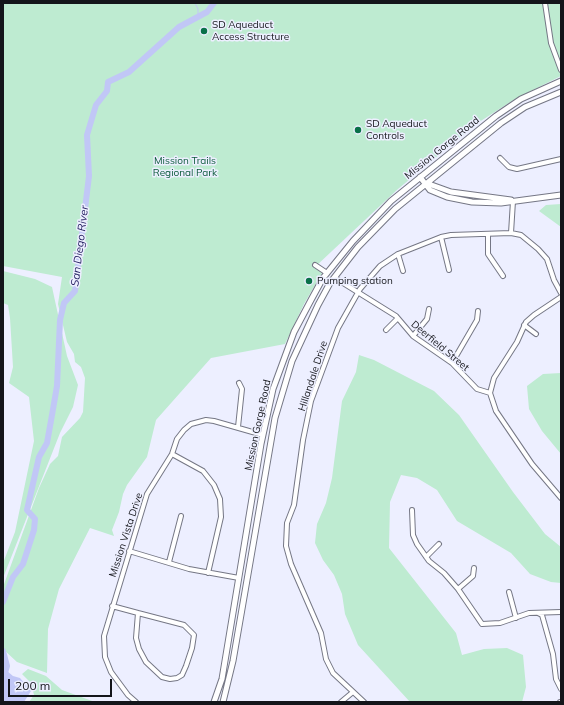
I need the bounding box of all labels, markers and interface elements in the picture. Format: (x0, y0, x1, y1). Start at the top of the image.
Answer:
place label: SD Aqueduct Access Structure (212, 19, 289, 42)
marker: SD Aqueduct Access Structure (199, 26, 209, 36)
street label: Mission Gorge Road (402, 114, 482, 182)
place label: SD Aqueduct Controls (366, 118, 427, 142)
marker: SD Aqueduct Controls (353, 125, 363, 135)
park label: Mission Trails Regional Park (153, 155, 217, 178)
water label: San Diego River (68, 205, 92, 287)
place label: Pumping station (317, 275, 393, 287)
marker: Pumping station (304, 276, 314, 286)
street label: Deerfield Street (409, 318, 471, 374)
street label: Hillandale Drive (296, 339, 330, 413)
street label: Mission Gorge Road (243, 378, 273, 472)
street label: Mission Vista Drive (107, 491, 145, 579)
scale bar (10, 671, 114, 697)
text: 200 m (15, 678, 50, 693)

